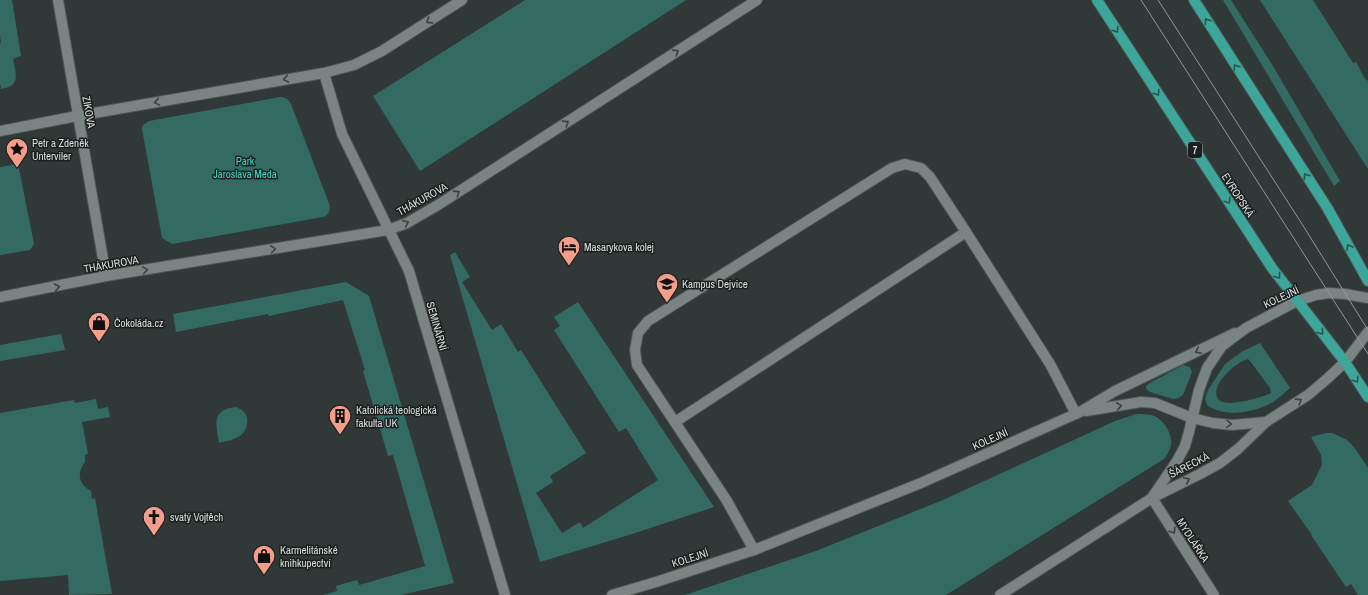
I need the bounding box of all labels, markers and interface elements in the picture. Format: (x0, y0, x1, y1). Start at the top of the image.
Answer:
one-way arrow (427, 16, 434, 23)
one-way arrow (1204, 18, 1211, 25)
one-way arrow (1112, 26, 1119, 33)
one-way arrow (671, 50, 678, 57)
one-way arrow (1233, 64, 1241, 71)
one-way arrow (282, 75, 289, 83)
one-way arrow (1152, 89, 1160, 96)
street label: ZIKOVA (79, 95, 99, 130)
one-way arrow (154, 97, 161, 106)
one-way arrow (562, 120, 569, 128)
place icon: Petr a Zdeněk Unterviler (4, 136, 30, 169)
place label: Petr a Zdeněk Unterviler (32, 136, 89, 163)
road number: 7 (1188, 142, 1202, 158)
park label: Park Jaroslava Meda (213, 154, 277, 181)
street label: EVROPSKÁ (1219, 170, 1258, 220)
one-way arrow (1304, 173, 1311, 180)
street label: THÁKUROVA (394, 179, 451, 219)
one-way arrow (453, 190, 460, 198)
one-way arrow (1223, 197, 1230, 204)
one-way arrow (402, 220, 410, 228)
hotel icon: Masarykova kolej (556, 234, 582, 267)
place label: Masarykova kolej (584, 240, 654, 254)
one-way arrow (1347, 244, 1354, 251)
one-way arrow (270, 245, 276, 254)
street label: THÁKUROVA (82, 252, 140, 276)
one-way arrow (141, 266, 148, 275)
school or university icon: Kampus Dejvice (654, 271, 680, 304)
one-way arrow (1273, 272, 1281, 279)
place label: Kampus Dejvice (682, 277, 748, 291)
one-way arrow (54, 283, 60, 291)
street label: KOLEJNÍ (1261, 283, 1301, 311)
street label: SEMINÁRNÍ (423, 300, 451, 352)
shop icon: Čokoláda.cz (86, 310, 112, 343)
place label: Čokoláda.cz (114, 316, 164, 330)
one-way arrow (1316, 327, 1323, 334)
one-way arrow (1195, 346, 1202, 354)
one-way arrow (1352, 375, 1359, 382)
one-way arrow (1295, 399, 1302, 406)
one-way arrow (1116, 402, 1122, 411)
building icon: Katolická teologická fakulta UK (327, 403, 353, 436)
place label: Katolická teologická fakulta UK (356, 403, 437, 430)
one-way arrow (1226, 420, 1232, 429)
street label: KOLEJNÍ (970, 425, 1010, 453)
street label: ŠÁRECKÁ (1167, 449, 1212, 481)
one-way arrow (1182, 477, 1190, 485)
church icon: svatý Vojtěch (141, 504, 167, 537)
place label: svatý Vojtěch (170, 510, 223, 524)
street label: MYDLÁŘKA (1174, 515, 1213, 565)
one-way arrow (1168, 527, 1175, 534)
shop icon: Karmelitánské knihkupectví (251, 543, 277, 576)
place label: Karmelitánské knihkupectví (280, 543, 338, 570)
street label: KOLEJNÍ (670, 545, 711, 570)

